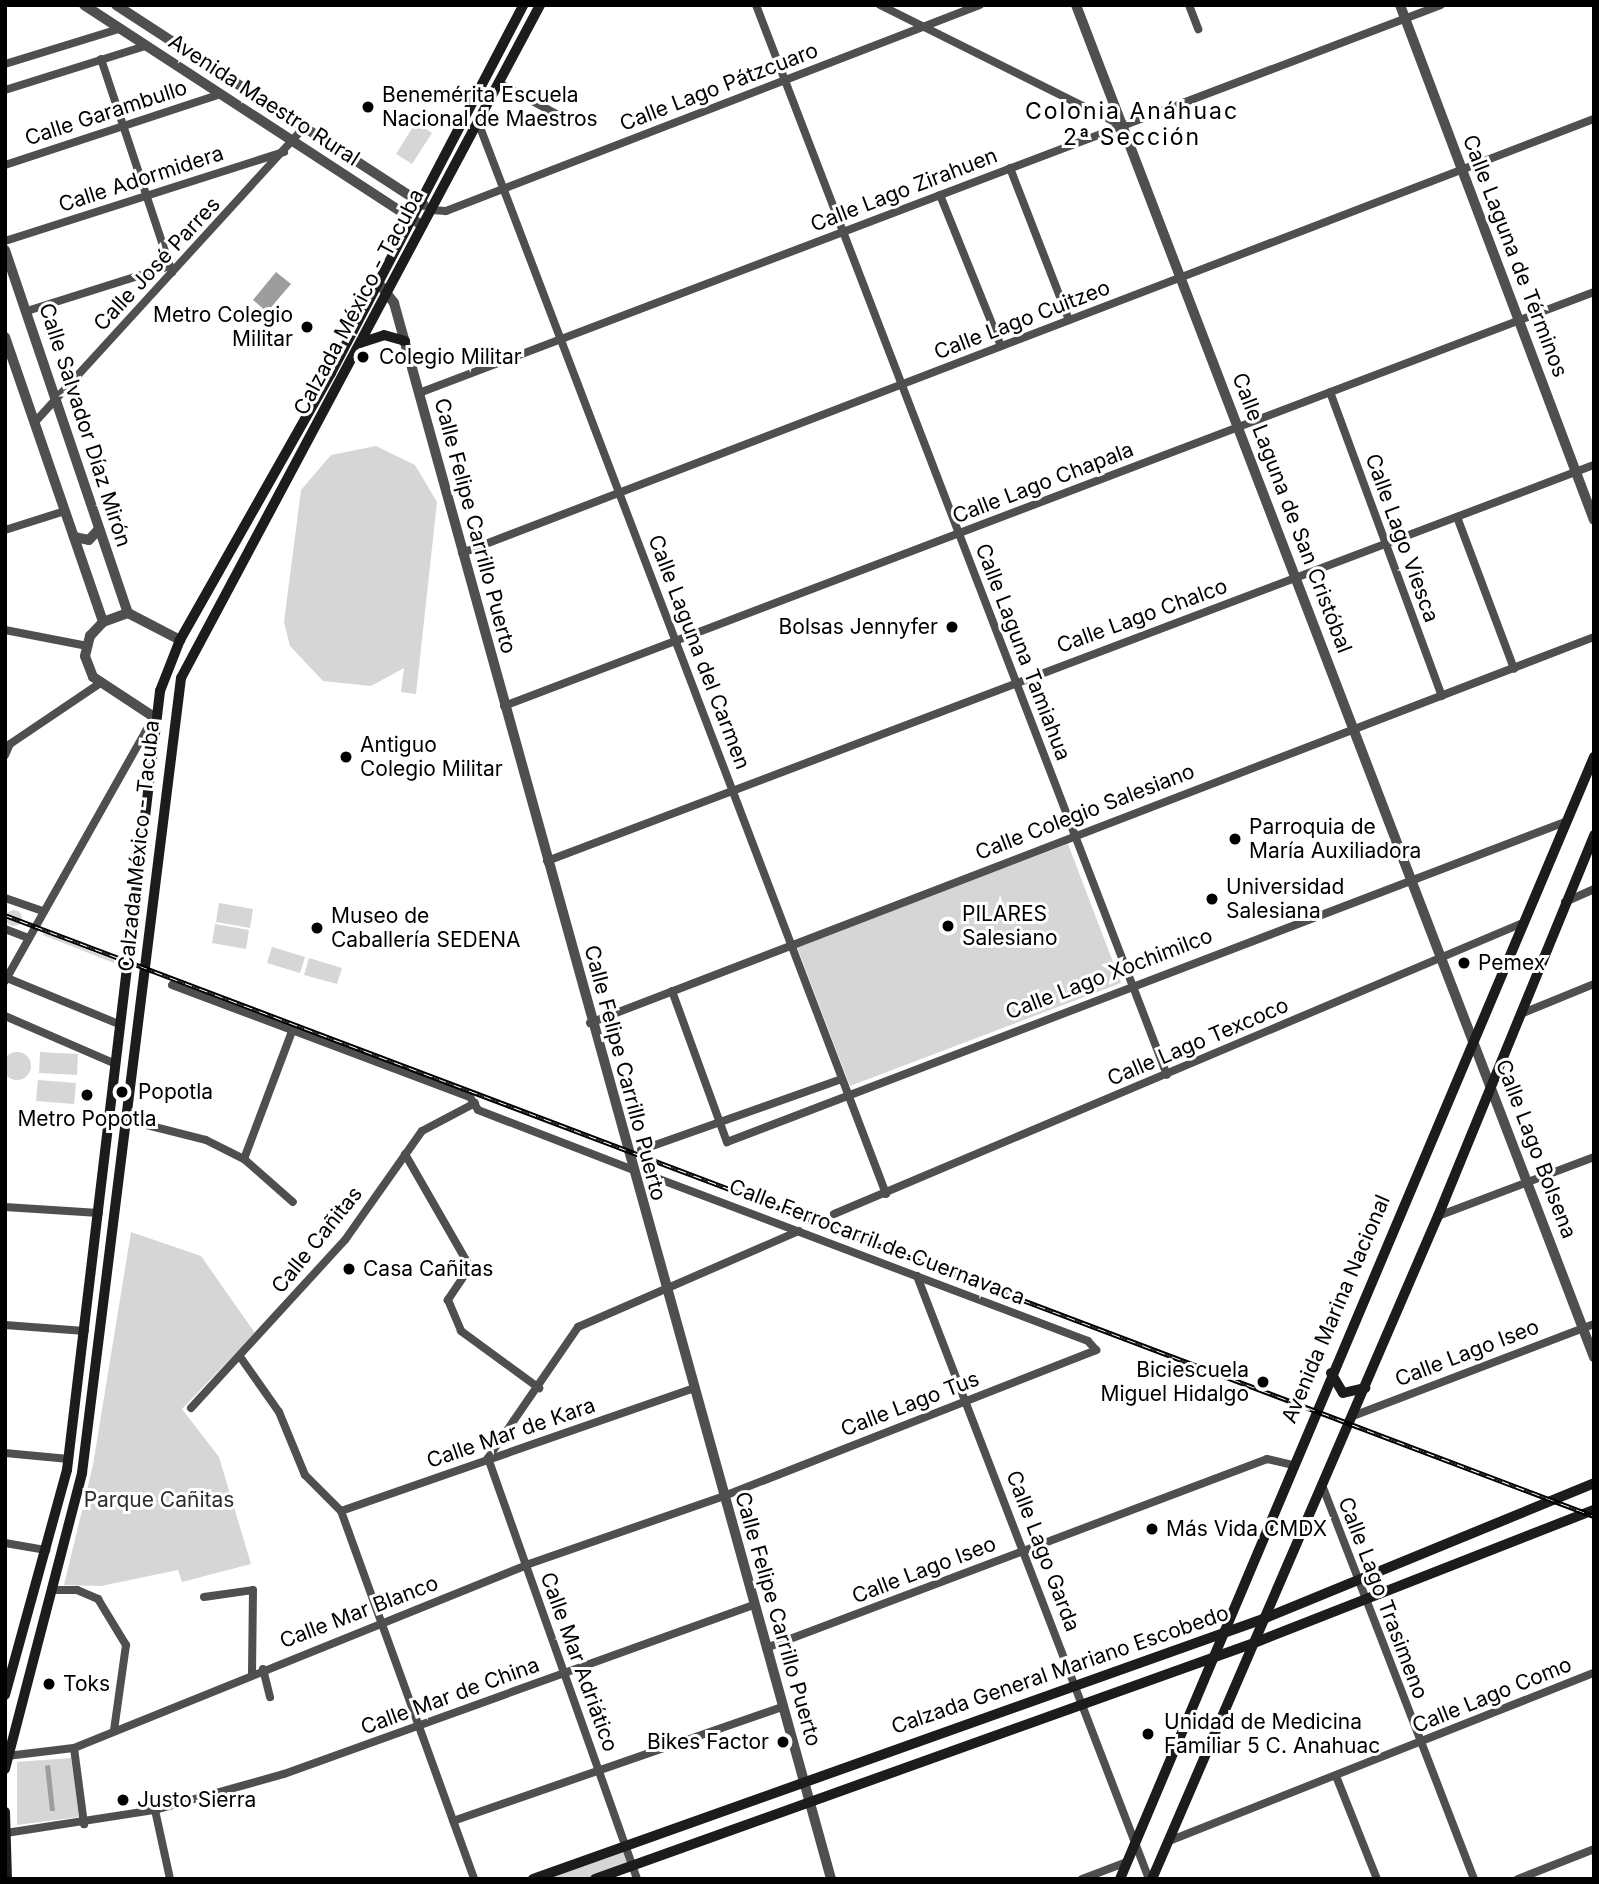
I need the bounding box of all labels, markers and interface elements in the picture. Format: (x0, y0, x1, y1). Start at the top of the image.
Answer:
street label: Avenida Maestro Rural (164, 29, 364, 171)
street label: Calle Lago Pátzcuaro (616, 38, 822, 136)
street label: Calle Garambullo (22, 75, 190, 151)
place label: Benemérita Escuela Nacional de Maestros (382, 82, 598, 132)
district label: Colonia Anáhuac 2ª Sección (1027, 97, 1237, 151)
marker: Benemérita Escuela Nacional de Maestros (360, 99, 376, 115)
street label: Calle Laguna de Términos (1457, 131, 1573, 381)
street label: Calle Adormidera (55, 140, 227, 218)
street label: Calle Lago Zirahuen (807, 143, 1001, 237)
street label: Calzada México - Tacuba (289, 185, 429, 419)
street label: Calle José Parres (89, 192, 225, 336)
street label: Calle Lago Cuitzeo (931, 275, 1113, 365)
street label: Calle Salvador Díaz Mirón (34, 300, 136, 550)
place label: Metro Colegio Militar (153, 302, 293, 352)
marker: Metro Colegio Militar (299, 319, 315, 335)
place label: Colegio Militar (379, 344, 522, 370)
marker: Colegio Militar (353, 347, 373, 367)
street label: Calle Laguna de San Cristóbal (1227, 369, 1357, 657)
street label: Calle Felipe Carrillo Puerto (429, 396, 521, 656)
street label: Calle Lago Chapala (949, 437, 1137, 529)
street label: Calle Lago Viesca (1360, 450, 1444, 626)
street label: Calle Laguna del Carmen (643, 531, 755, 773)
street label: Calle Laguna Tamiahua (970, 540, 1076, 764)
street label: Calle Lago Chalco (1053, 573, 1231, 659)
place label: Bolsas Jennyfer (779, 614, 938, 640)
marker: Bolsas Jennyfer (944, 619, 960, 635)
street label: Calzada México - Tacuba (113, 719, 165, 973)
place label: Antiguo Colegio Militar (360, 732, 503, 782)
marker: Antiguo Colegio Militar (338, 749, 354, 765)
street label: Calle Colegio Salesiano (972, 759, 1198, 865)
place label: Parroquia de María Auxiliadora (1249, 814, 1421, 864)
marker: Parroquia de María Auxiliadora (1227, 831, 1243, 847)
place label: Universidad Salesiana (1226, 874, 1344, 924)
marker: Universidad Salesiana (1204, 891, 1220, 907)
place label: PILARES Salesiano (962, 901, 1058, 951)
place label: Museo de Caballería SEDENA (331, 903, 521, 953)
marker: PILARES Salesiano (940, 918, 956, 934)
marker: Museo de Caballería SEDENA (309, 920, 325, 936)
street label: Calle Lago Xochimilco (1002, 923, 1216, 1025)
street label: Calle Felipe Carrillo Puerto (579, 943, 671, 1203)
place label: Pemex (1478, 950, 1545, 976)
marker: Pemex (1456, 955, 1472, 971)
street label: Calle Lago Texcoco (1104, 992, 1292, 1092)
street label: Calle Lago Bolsena (1490, 1056, 1582, 1242)
place label: Popotla (138, 1079, 213, 1105)
marker: Popotla (112, 1082, 132, 1102)
marker: Metro Popotla (79, 1087, 95, 1103)
place label: Metro Popotla (17, 1106, 157, 1132)
street label: Calle Ferrocarril de Cuernavaca (726, 1174, 1028, 1310)
street label: Calle Cañitas (266, 1182, 368, 1298)
street label: Avenida Marina Nacional (1276, 1191, 1396, 1427)
place label: Casa Cañitas (363, 1256, 493, 1282)
marker: Casa Cañitas (341, 1261, 357, 1277)
street label: Calle Lago Iseo (1392, 1314, 1542, 1392)
place label: Biciescuela Miguel Hidalgo (1101, 1357, 1249, 1407)
street label: Calle Lago Tus (837, 1366, 983, 1442)
marker: Biciescuela Miguel Hidalgo (1255, 1374, 1271, 1390)
street label: Calle Mar de Kara (423, 1392, 599, 1474)
street label: Calle Lago Garda (1001, 1467, 1085, 1635)
park label: Parque Cañitas (84, 1487, 234, 1513)
street label: Calle Felipe Carrillo Puerto (730, 1489, 826, 1749)
street label: Calle Lago Trasimeno (1333, 1493, 1433, 1703)
place label: Más Vida CMDX (1166, 1516, 1327, 1542)
marker: Más Vida CMDX (1144, 1521, 1160, 1537)
street label: Calle Lago Iseo (849, 1531, 999, 1609)
street label: Calle Mar Adriático (535, 1569, 623, 1755)
street label: Calle Mar Blanco (276, 1570, 442, 1654)
street label: Calzada General Mariano Escobedo (888, 1600, 1232, 1740)
street label: Calle Mar de China (357, 1652, 543, 1740)
street label: Calle Lago Como (1409, 1652, 1575, 1738)
place label: Toks (63, 1671, 110, 1697)
marker: Toks (41, 1676, 57, 1692)
place label: Unidad de Medicina Familiar 5 C. Anahuac (1164, 1709, 1380, 1759)
marker: Unidad de Medicina Familiar 5 C. Anahuac (1138, 1724, 1158, 1744)
place label: Bikes Factor (647, 1729, 769, 1755)
marker: Bikes Factor (775, 1734, 791, 1750)
place label: Justo Sierra (137, 1787, 256, 1813)
marker: Justo Sierra (115, 1792, 131, 1808)

